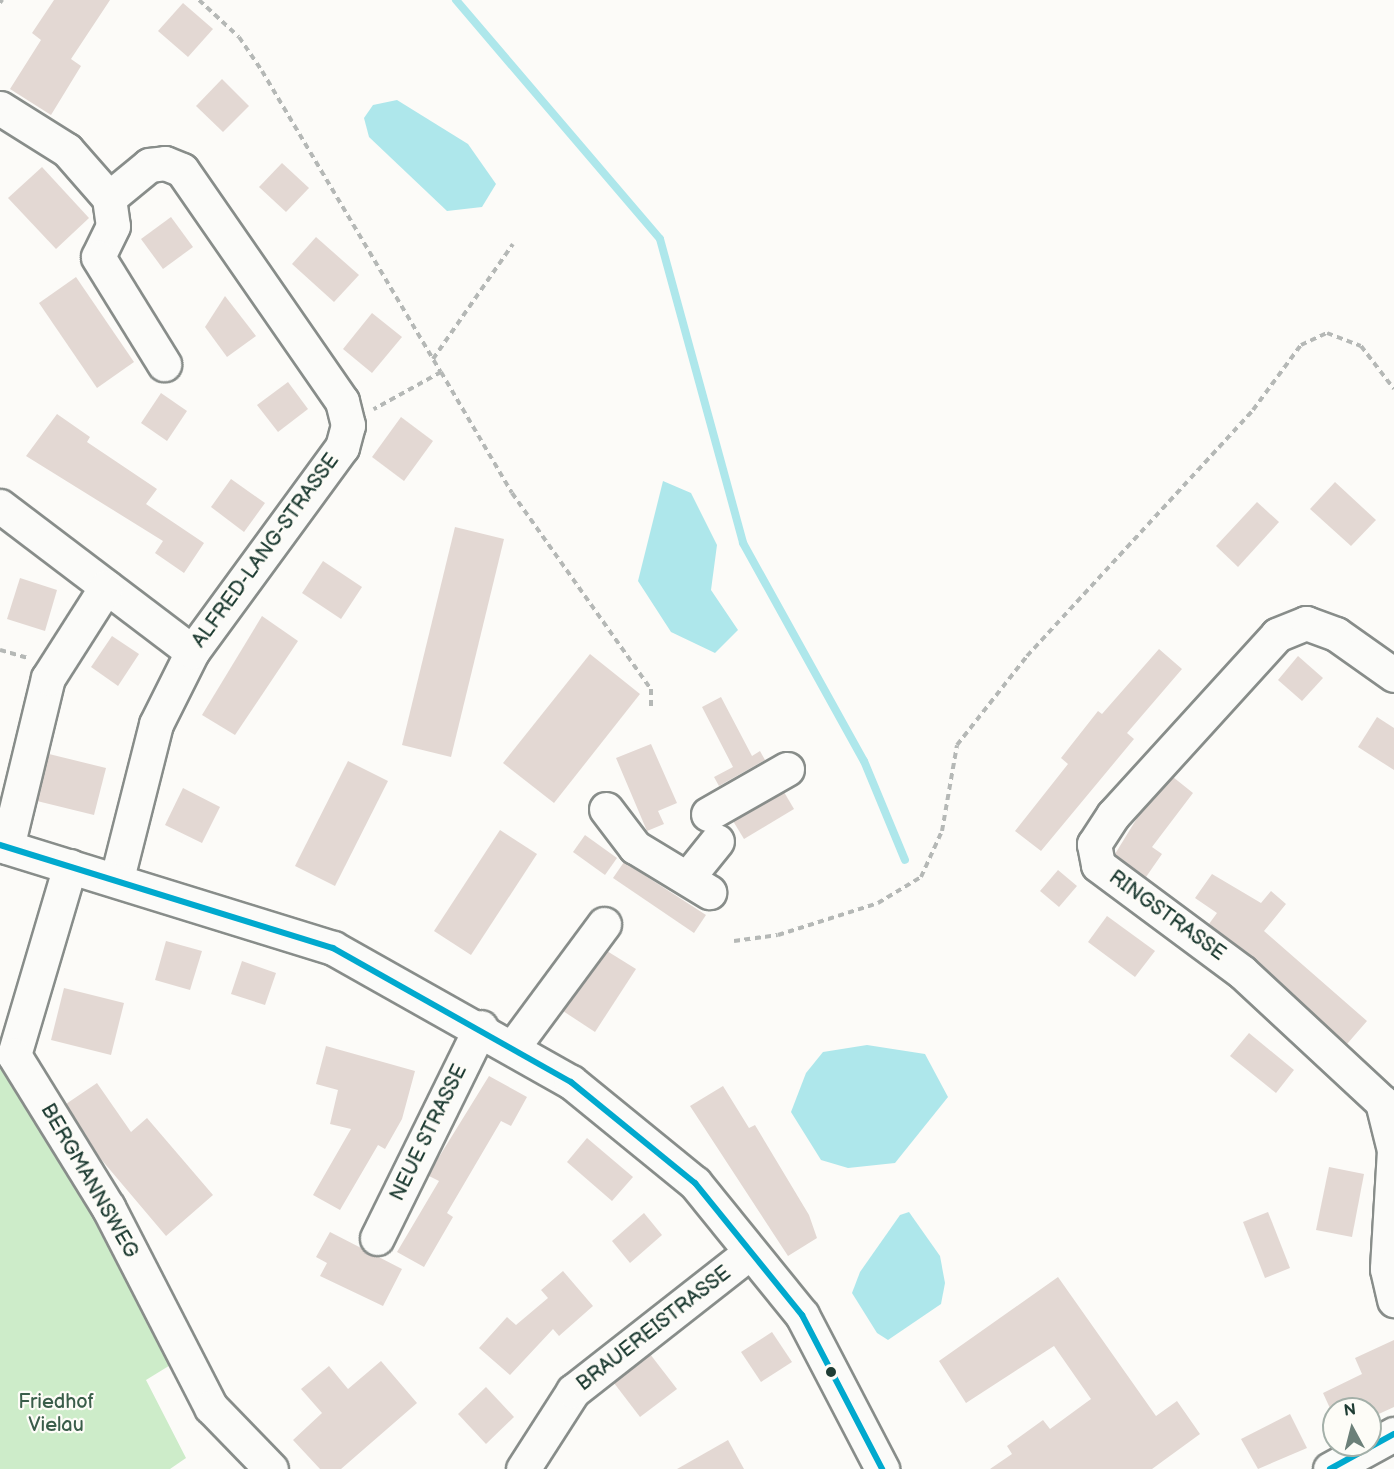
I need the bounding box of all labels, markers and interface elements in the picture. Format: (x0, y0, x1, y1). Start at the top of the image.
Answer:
street label: ALFRED-LANG-STRASSE (188, 449, 344, 653)
street label: RINGSTRASSE (1104, 866, 1230, 966)
street label: NEUE STRASSE (386, 1061, 472, 1205)
street label: BERGMANNSWEG (35, 1100, 143, 1262)
street label: BRAUEREISTRASSE (572, 1261, 736, 1397)
unlabelled marker (825, 1366, 837, 1378)
park label: Friedhof Vielau (18, 1391, 94, 1438)
north arrow (1322, 1397, 1382, 1457)
text: N (1343, 1400, 1357, 1421)

